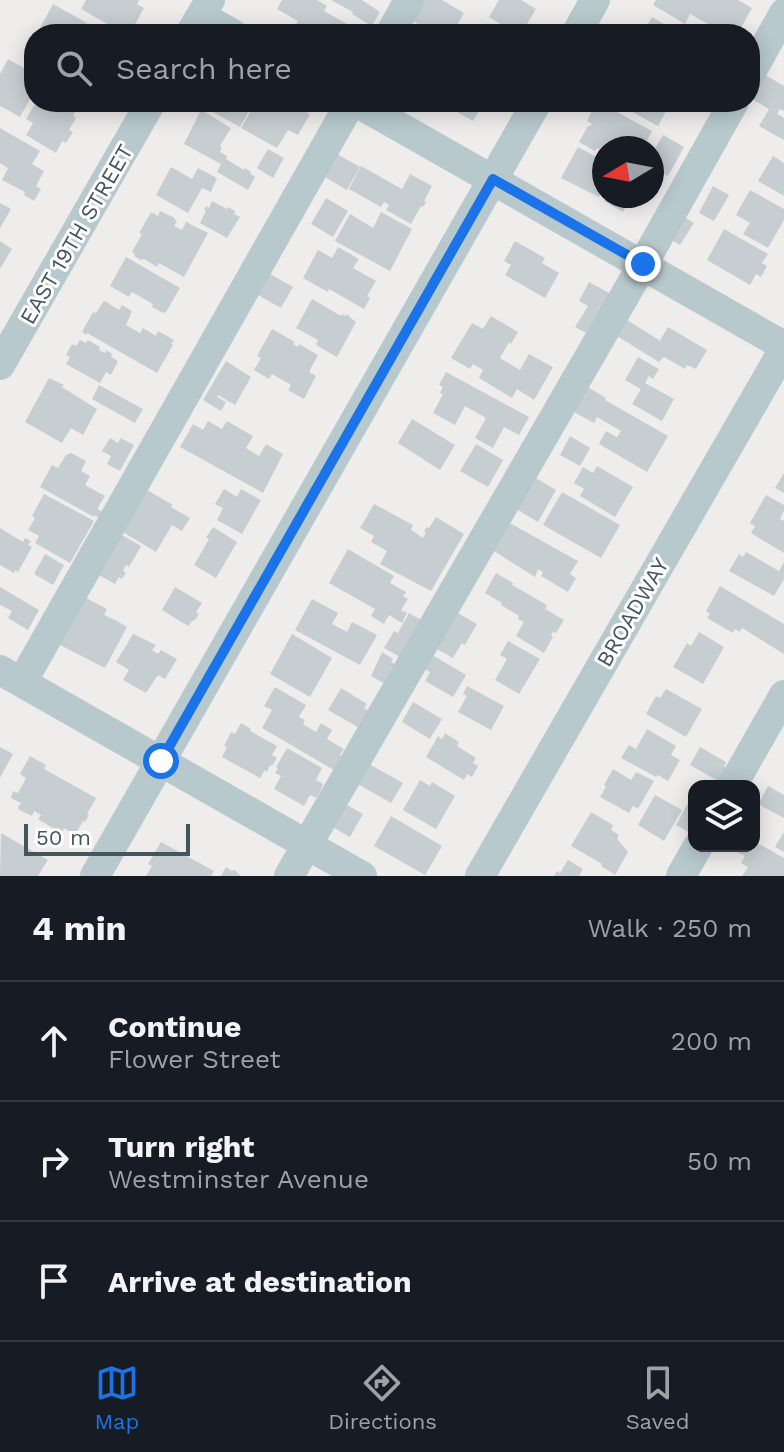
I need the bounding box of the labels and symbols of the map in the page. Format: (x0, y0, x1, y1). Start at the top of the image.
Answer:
north arrow (592, 136, 664, 208)
street label: EAST 19TH STREET (15, 140, 138, 328)
route end (625, 246, 661, 282)
street label: BROADWAY (591, 553, 674, 671)
route start (143, 743, 179, 779)
scale bar (24, 820, 190, 856)

